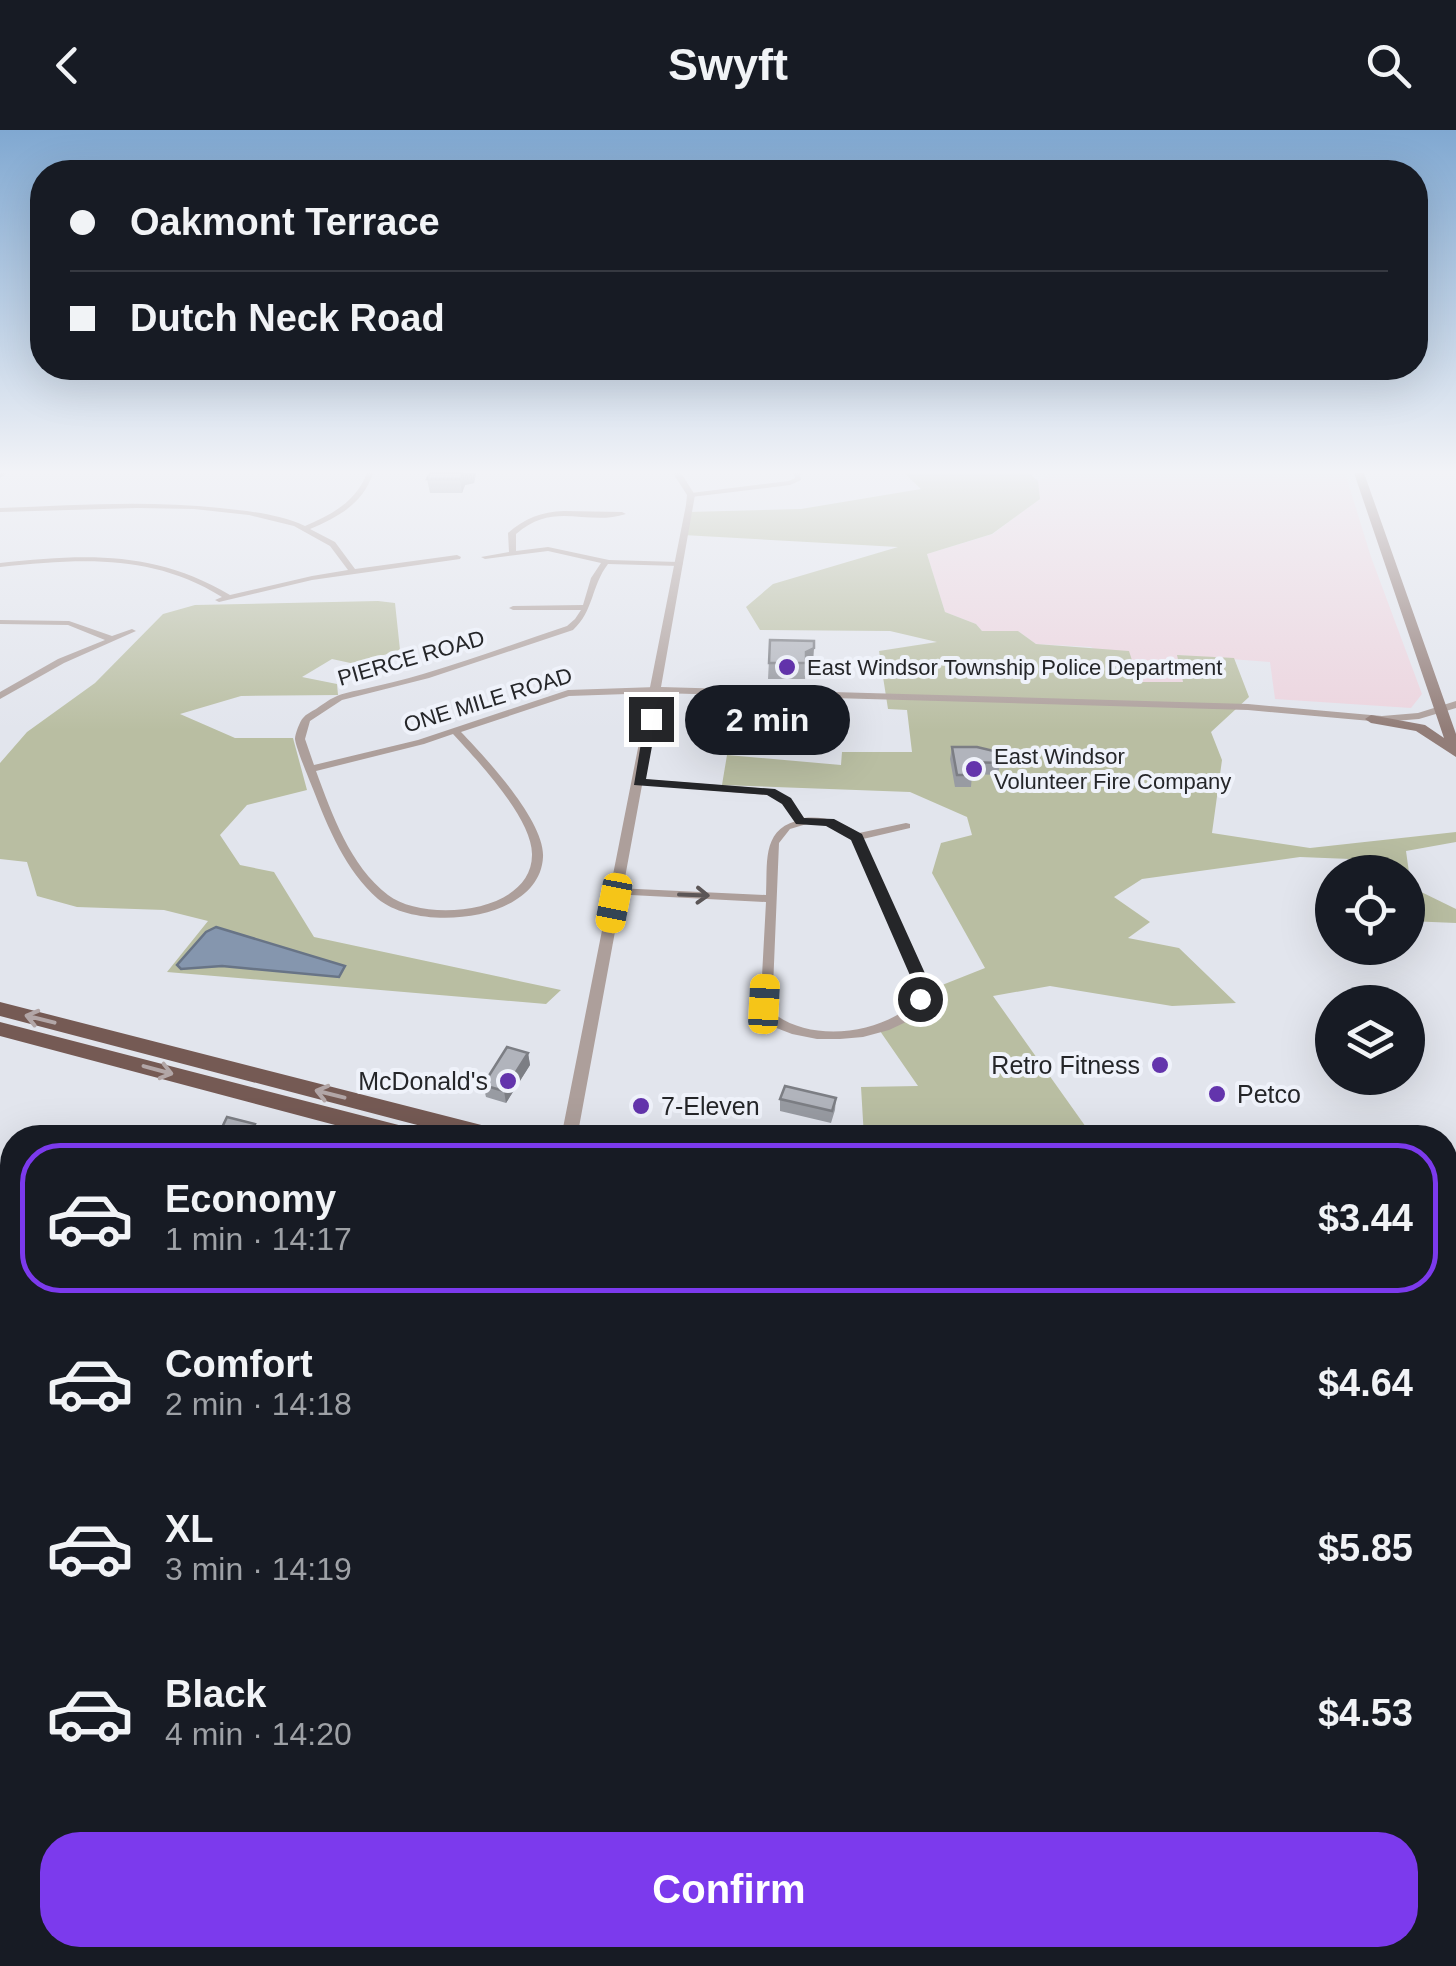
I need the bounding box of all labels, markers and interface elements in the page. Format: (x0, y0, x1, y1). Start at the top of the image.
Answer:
icon: back (40, 38, 95, 93)
icon: search (1361, 38, 1416, 93)
text: Swyft (668, 39, 788, 90)
text: Oakmont Terrace (130, 201, 440, 243)
text: Dutch Neck Road (130, 297, 445, 339)
street label: PIERCE ROAD (335, 625, 487, 691)
place label: East Windsor Township Police Department (807, 655, 1222, 680)
marker: East Windsor Township Police Department (776, 656, 798, 678)
street label: ONE MILE ROAD (401, 662, 575, 738)
callout: 2 min (686, 684, 851, 754)
route end (629, 697, 674, 742)
text: 2 min (726, 702, 809, 738)
place label: East Windsor Volunteer Fire Company (994, 744, 1231, 794)
marker: East Windsor Volunteer Fire Company (963, 758, 985, 780)
map controls (1315, 855, 1425, 1095)
button: locate (1315, 855, 1425, 965)
car (594, 871, 634, 935)
one-way arrow (677, 886, 709, 905)
car (747, 973, 781, 1035)
route start (898, 977, 943, 1022)
button: layers (1315, 985, 1425, 1095)
one-way arrow (25, 1009, 56, 1028)
place label: Retro Fitness (991, 1051, 1140, 1079)
marker: Retro Fitness (1149, 1054, 1171, 1076)
one-way arrow (142, 1061, 173, 1080)
place label: McDonald's (358, 1067, 488, 1095)
marker: McDonald's (497, 1070, 519, 1092)
place label: Petco (1237, 1080, 1301, 1108)
marker: Petco (1206, 1083, 1228, 1105)
one-way arrow (315, 1084, 347, 1102)
place label: 7-Eleven (661, 1092, 760, 1120)
marker: 7-Eleven (630, 1095, 652, 1117)
icon: car (45, 1173, 135, 1263)
text: Economy (165, 1178, 336, 1220)
text: $3.44 (1318, 1197, 1413, 1239)
text: 1 min · 14:17 (165, 1221, 352, 1257)
icon: car (45, 1338, 135, 1428)
text: Comfort (165, 1343, 313, 1385)
text: $4.64 (1318, 1362, 1413, 1404)
text: 2 min · 14:18 (165, 1386, 352, 1422)
icon: car (45, 1503, 135, 1593)
text: XL (165, 1508, 214, 1550)
text: $5.85 (1318, 1527, 1413, 1569)
text: 3 min · 14:19 (165, 1551, 352, 1587)
icon: car (45, 1668, 135, 1758)
text: Black (165, 1673, 266, 1715)
text: $4.53 (1318, 1692, 1413, 1734)
text: 4 min · 14:20 (165, 1716, 352, 1752)
button: Confirm (40, 1832, 1418, 1947)

